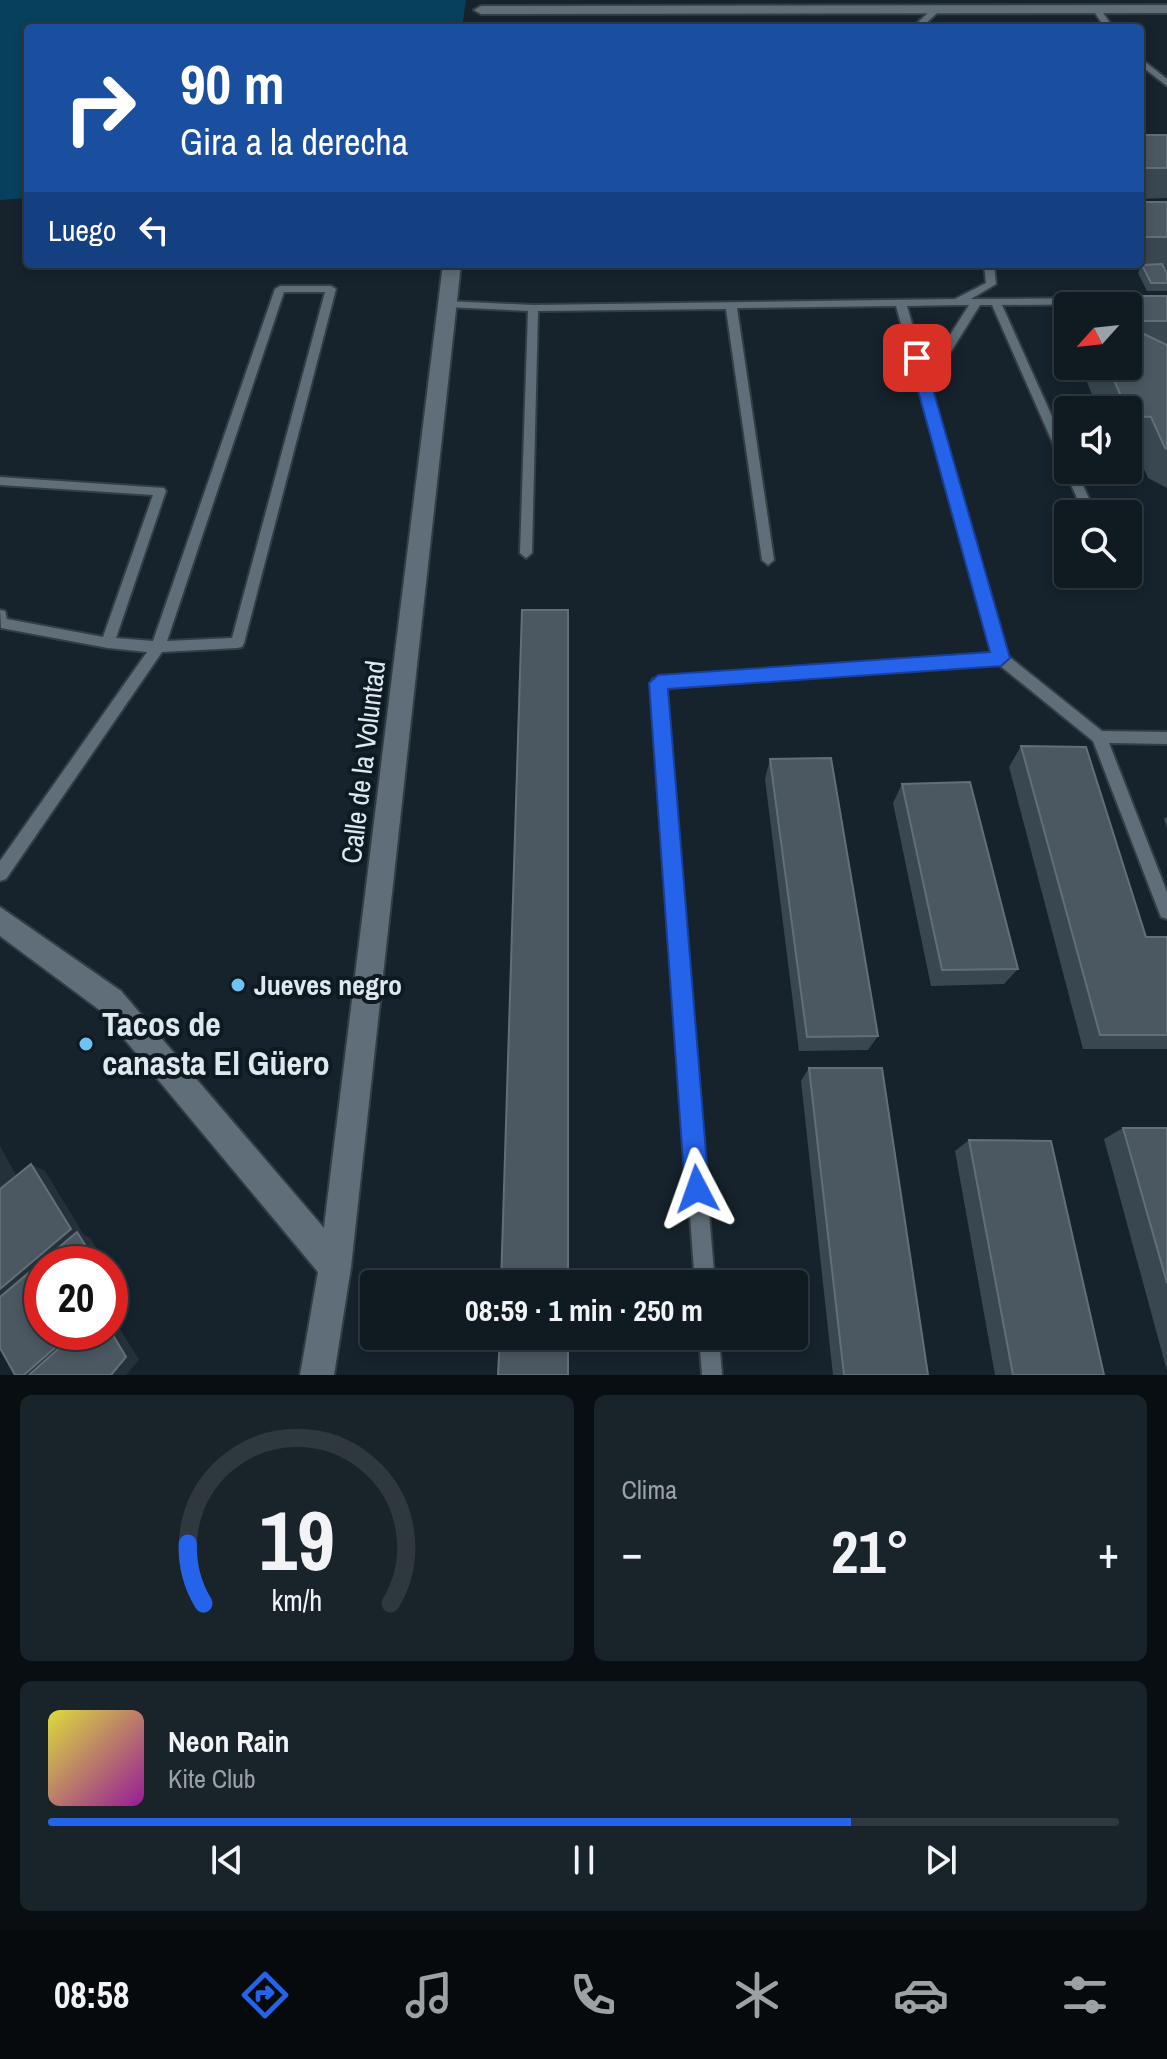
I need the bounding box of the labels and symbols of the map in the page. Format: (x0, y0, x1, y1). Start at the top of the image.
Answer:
north arrow (1054, 292, 1142, 380)
pin (883, 324, 951, 392)
street label: Calle de la Voluntad (332, 658, 394, 866)
place label: Jueves negro (254, 966, 402, 1004)
marker: Jueves negro (229, 976, 247, 994)
place label: Tacos de canasta El Güero (102, 1001, 330, 1086)
marker: Tacos de canasta El Güero (77, 1035, 95, 1053)
position arrow (655, 1147, 739, 1231)
speed limit sign: 20 (24, 1246, 128, 1350)

